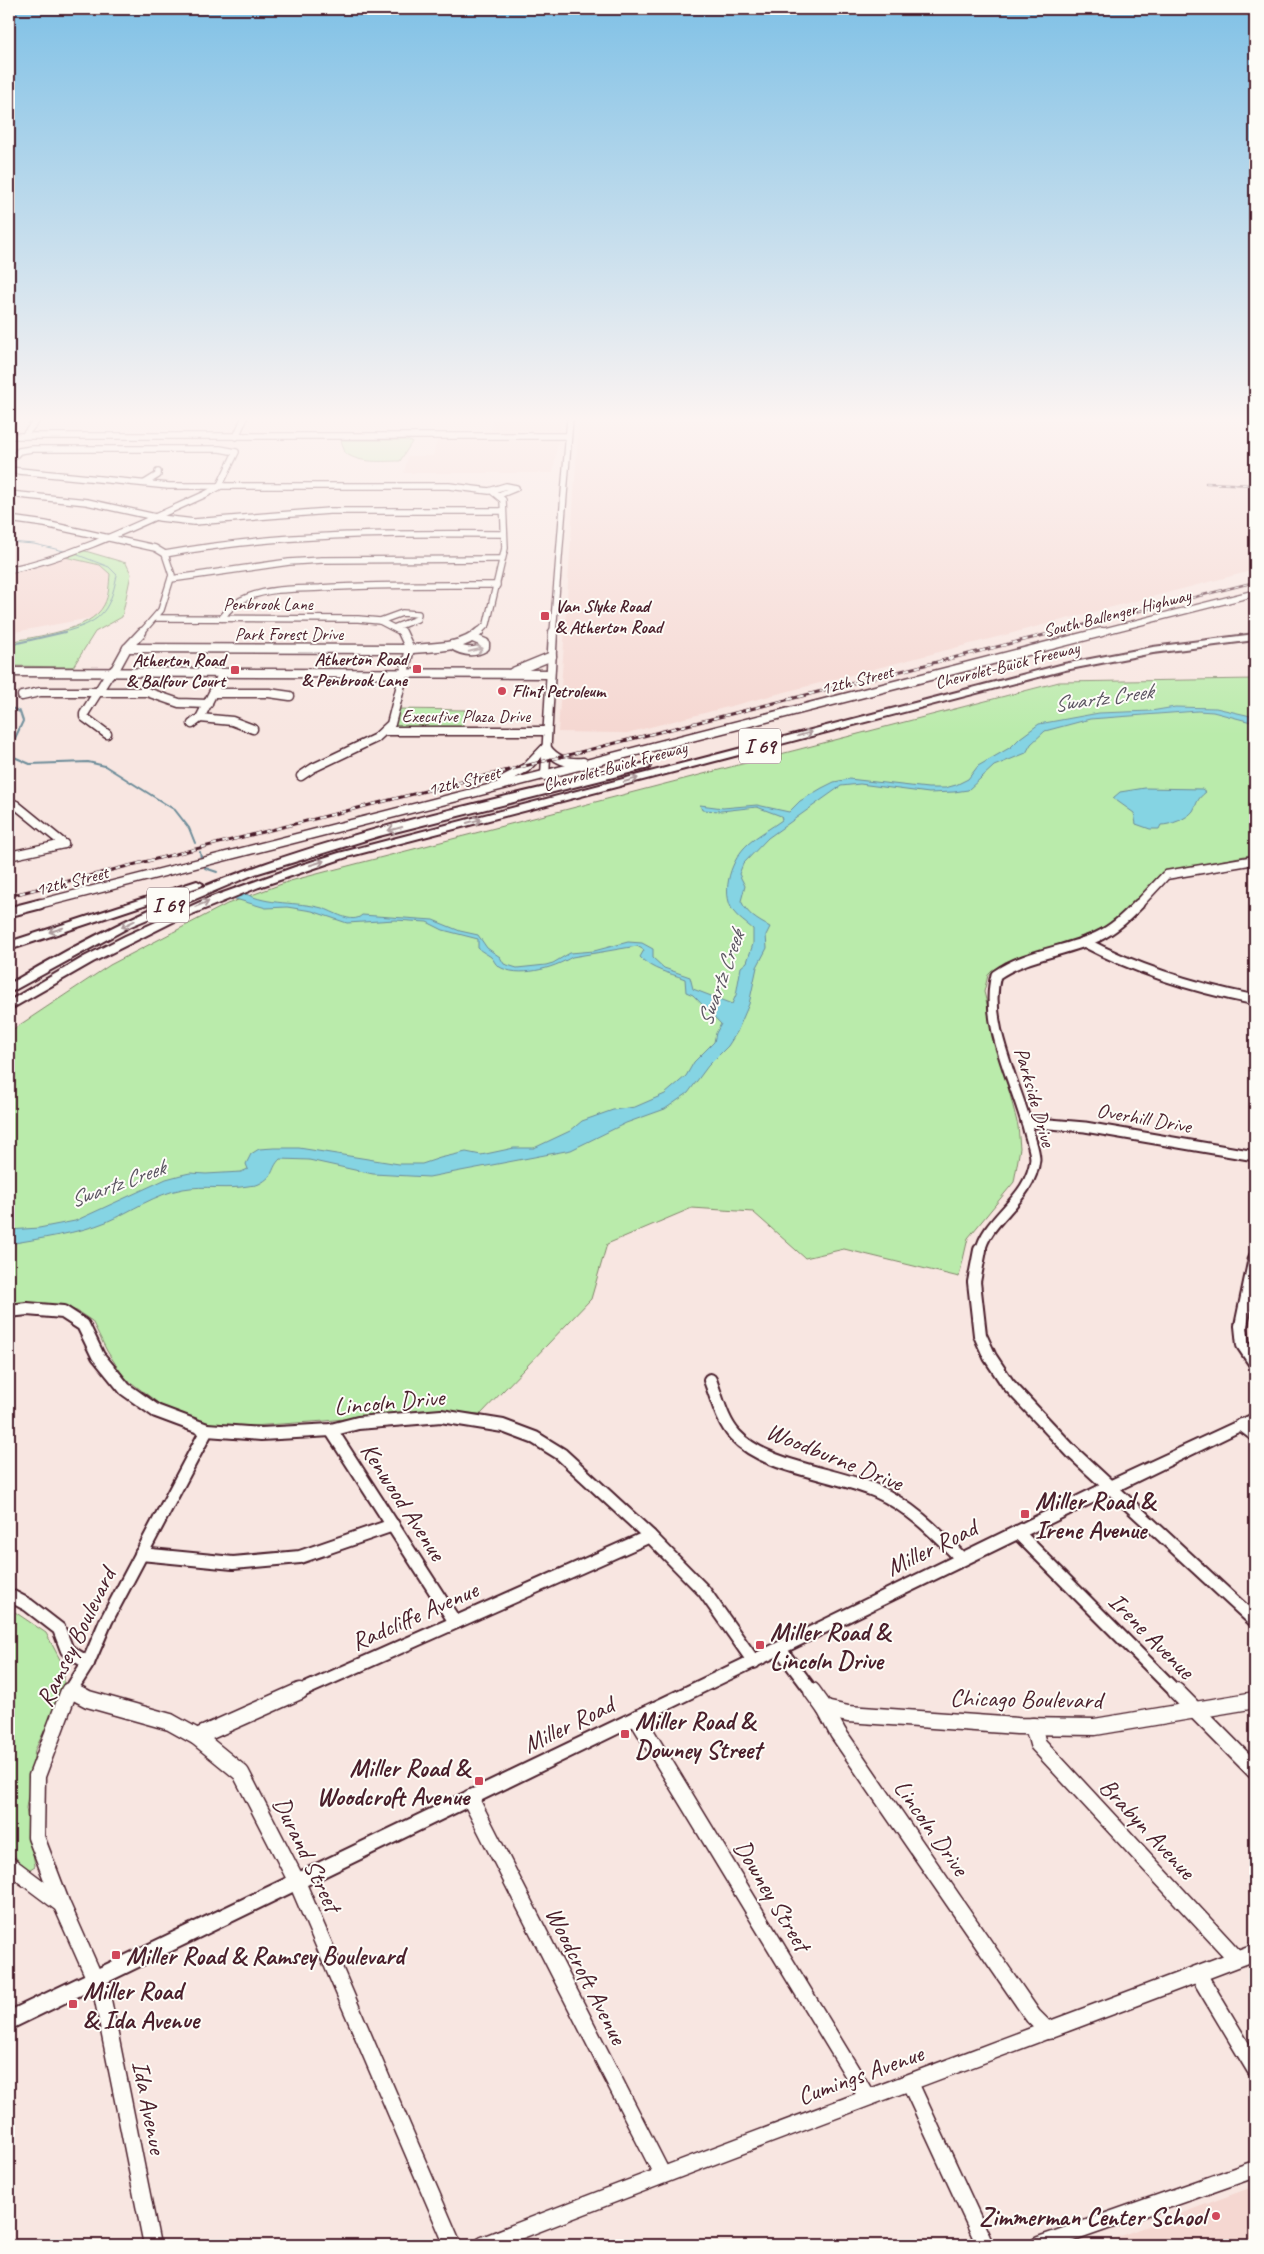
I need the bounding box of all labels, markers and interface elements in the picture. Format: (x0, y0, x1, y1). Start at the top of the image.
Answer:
street label: South Ballenger Highway (1041, 584, 1195, 642)
street label: Penbrook Lane (223, 593, 314, 615)
place label: Van Slyke Road & Atherton Road (555, 595, 665, 638)
marker: Van Slyke Road & Atherton Road (539, 610, 551, 622)
street label: Park Forest Drive (235, 623, 344, 645)
street label: Chevrolet-Buick Freeway (933, 636, 1083, 694)
one-way arrow (468, 645, 484, 654)
place label: Atherton Road & Penbrook Lane (302, 648, 410, 691)
place label: Atherton Road & Balfour Court (126, 649, 228, 692)
street label: 12th Street (819, 660, 897, 700)
marker: Atherton Road & Penbrook Lane (411, 663, 423, 675)
marker: Atherton Road & Balfour Court (229, 664, 241, 676)
water label: Swartz Creek (1052, 677, 1158, 719)
place label: Flint Petroleum (512, 680, 607, 702)
marker: Flint Petroleum (496, 685, 508, 697)
street label: Executive Plaza Drive (402, 705, 531, 727)
road number: I 69 (739, 728, 781, 764)
one-way arrow (797, 729, 813, 739)
street label: Chevrolet-Buick Freeway (541, 736, 691, 796)
street label: 12th Street (426, 761, 504, 801)
one-way arrow (623, 775, 639, 784)
one-way arrow (465, 816, 481, 825)
one-way arrow (388, 825, 404, 834)
one-way arrow (309, 858, 325, 868)
street label: 12th Street (34, 861, 112, 901)
road number: I 69 (147, 888, 189, 922)
one-way arrow (194, 899, 209, 909)
one-way arrow (121, 919, 136, 929)
water label: Swartz Creek (691, 923, 752, 1030)
one-way arrow (49, 926, 65, 935)
street label: Parkside Drive (1008, 1044, 1062, 1151)
street label: Overhill Drive (1095, 1097, 1195, 1139)
water label: Swartz Creek (66, 1152, 172, 1214)
street label: Lincoln Drive (333, 1381, 447, 1423)
street label: Woodburne Drive (762, 1415, 909, 1500)
street label: Kenwood Avenue (353, 1436, 454, 1568)
place label: Miller Road & Irene Avenue (1035, 1485, 1157, 1546)
marker: Miller Road & Irene Avenue (1019, 1508, 1031, 1520)
street label: Miller Road (881, 1510, 986, 1584)
street label: Ramsey Boulevard (29, 1559, 125, 1712)
street label: Radcliffe Avenue (346, 1573, 485, 1658)
street label: Irene Avenue (1101, 1586, 1203, 1687)
place label: Miller Road & Lincoln Drive (770, 1616, 892, 1677)
marker: Miller Road & Lincoln Drive (754, 1639, 766, 1651)
street label: Chicago Boulevard (950, 1682, 1106, 1716)
street label: Miller Road (518, 1687, 623, 1761)
place label: Miller Road & Downey Street (635, 1705, 765, 1766)
marker: Miller Road & Downey Street (619, 1728, 631, 1740)
place label: Miller Road & Woodcroft Avenue (317, 1752, 472, 1813)
street label: Brabyn Avenue (1092, 1771, 1204, 1887)
street label: Lincoln Drive (886, 1773, 977, 1884)
marker: Miller Road & Woodcroft Avenue (473, 1775, 485, 1787)
street label: Durand Street (265, 1792, 350, 1921)
street label: Downey Street (726, 1834, 820, 1960)
street label: Woodcroft Avenue (538, 1901, 635, 2051)
place label: Miller Road & Ramsey Boulevard (126, 1940, 408, 1972)
marker: Miller Road & Ramsey Boulevard (110, 1949, 122, 1961)
place label: Miller Road & Ida Avenue (83, 1975, 202, 2036)
marker: Miller Road & Ida Avenue (67, 1998, 79, 2010)
street label: Cumings Avenue (793, 2037, 929, 2113)
street label: Ida Avenue (124, 2058, 174, 2158)
place label: Zimmerman Center School (979, 2201, 1211, 2233)
marker: Zimmerman Center School (1210, 2210, 1222, 2222)

